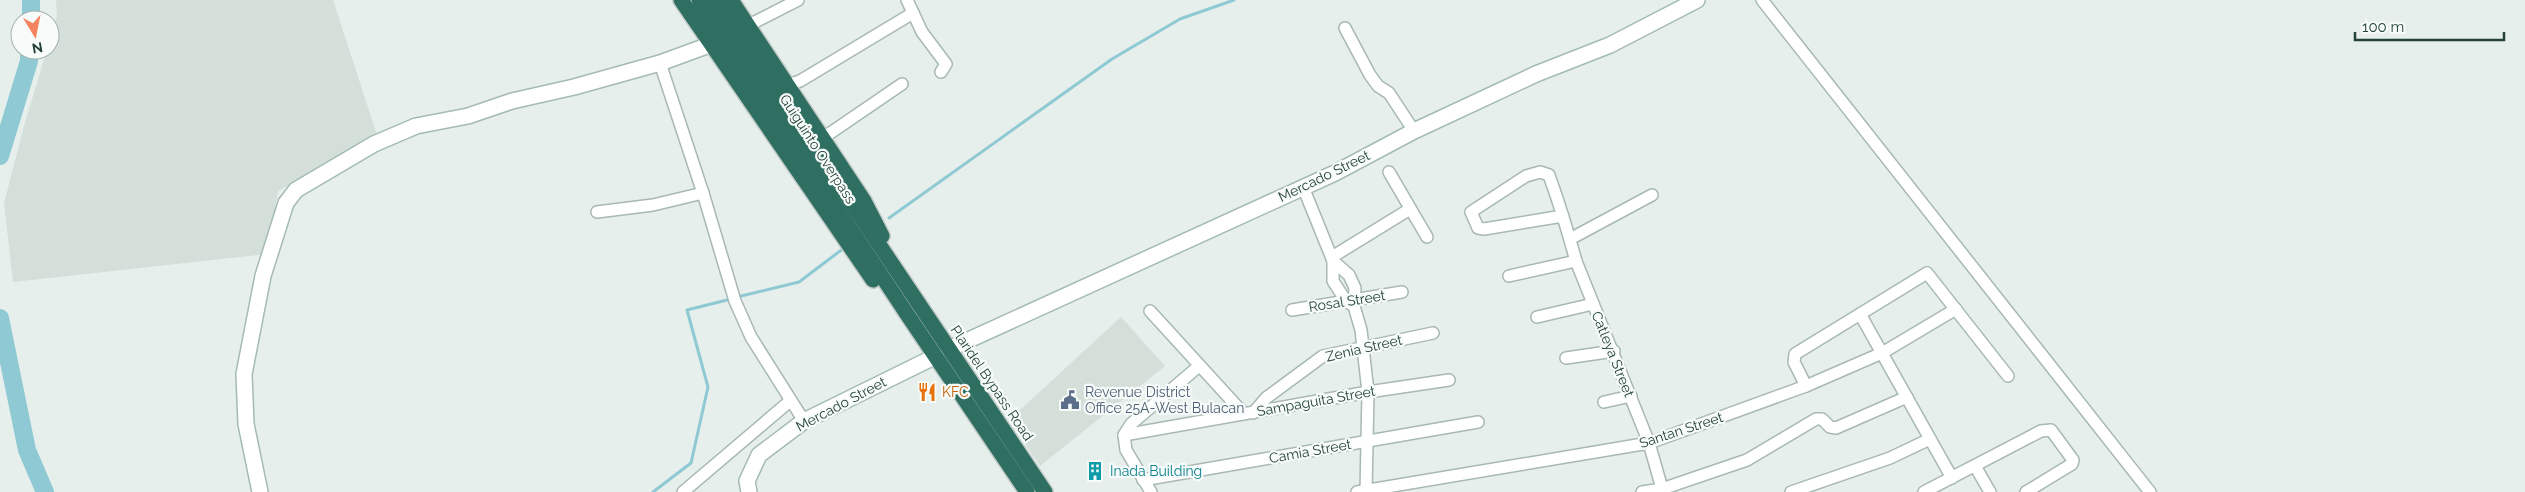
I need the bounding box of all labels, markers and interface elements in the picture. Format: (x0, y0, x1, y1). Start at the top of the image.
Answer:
north arrow (10, 10, 60, 60)
scale bar (2355, 10, 2504, 42)
text: 100 m (2362, 18, 2404, 36)
text: N (31, 39, 44, 57)
street label: Guiguinto Overpass (777, 92, 859, 207)
street label: Mercado Street (1276, 147, 1373, 205)
street label: Rosal Street (1308, 287, 1387, 315)
street label: Catleya Street (1589, 309, 1638, 400)
street label: Plaridel Bypass Road (947, 322, 1037, 444)
street label: Zenia Street (1324, 331, 1404, 365)
street label: Mercado Street (793, 373, 889, 434)
restaurant icon: KFC (916, 381, 938, 403)
street label: Sampaguita Street (1256, 383, 1377, 419)
place label: KFC (942, 384, 969, 400)
place label: Revenue District Office 25A-West Bulacan (1085, 384, 1244, 416)
public building icon: Revenue District Office 25A-West Bulacan (1059, 389, 1081, 411)
street label: Santan Street (1637, 409, 1725, 451)
street label: Camia Street (1268, 436, 1353, 466)
building icon: Inada Building (1084, 460, 1106, 482)
place label: Inada Building (1110, 463, 1202, 479)

